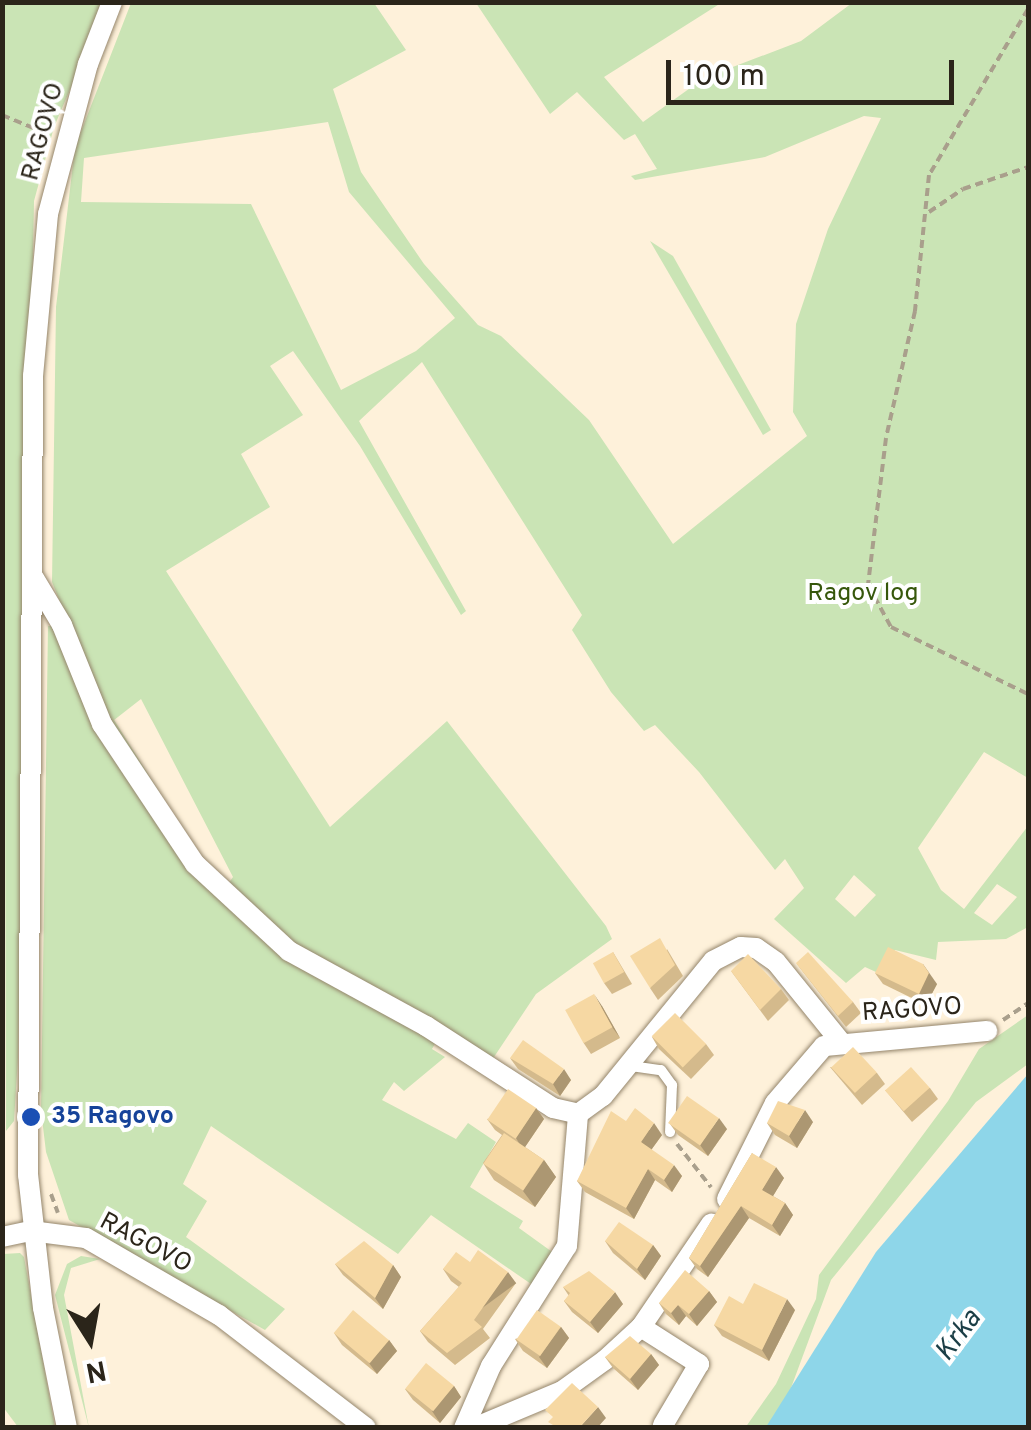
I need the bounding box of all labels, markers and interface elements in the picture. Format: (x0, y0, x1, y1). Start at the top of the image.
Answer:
scale bar (671, 40, 958, 102)
text: 100 m (683, 59, 765, 96)
street label: RAGOVO (17, 80, 71, 184)
park label: Ragov log (807, 579, 919, 609)
street label: RAGOVO (861, 993, 963, 1029)
place label: 35 Ragovo (51, 1102, 174, 1132)
marker: 35 Ragovo (20, 1106, 42, 1128)
street label: RAGOVO (94, 1207, 196, 1281)
north arrow (40, 1290, 140, 1390)
water label: Krka (929, 1303, 989, 1369)
text: N (82, 1350, 109, 1389)

